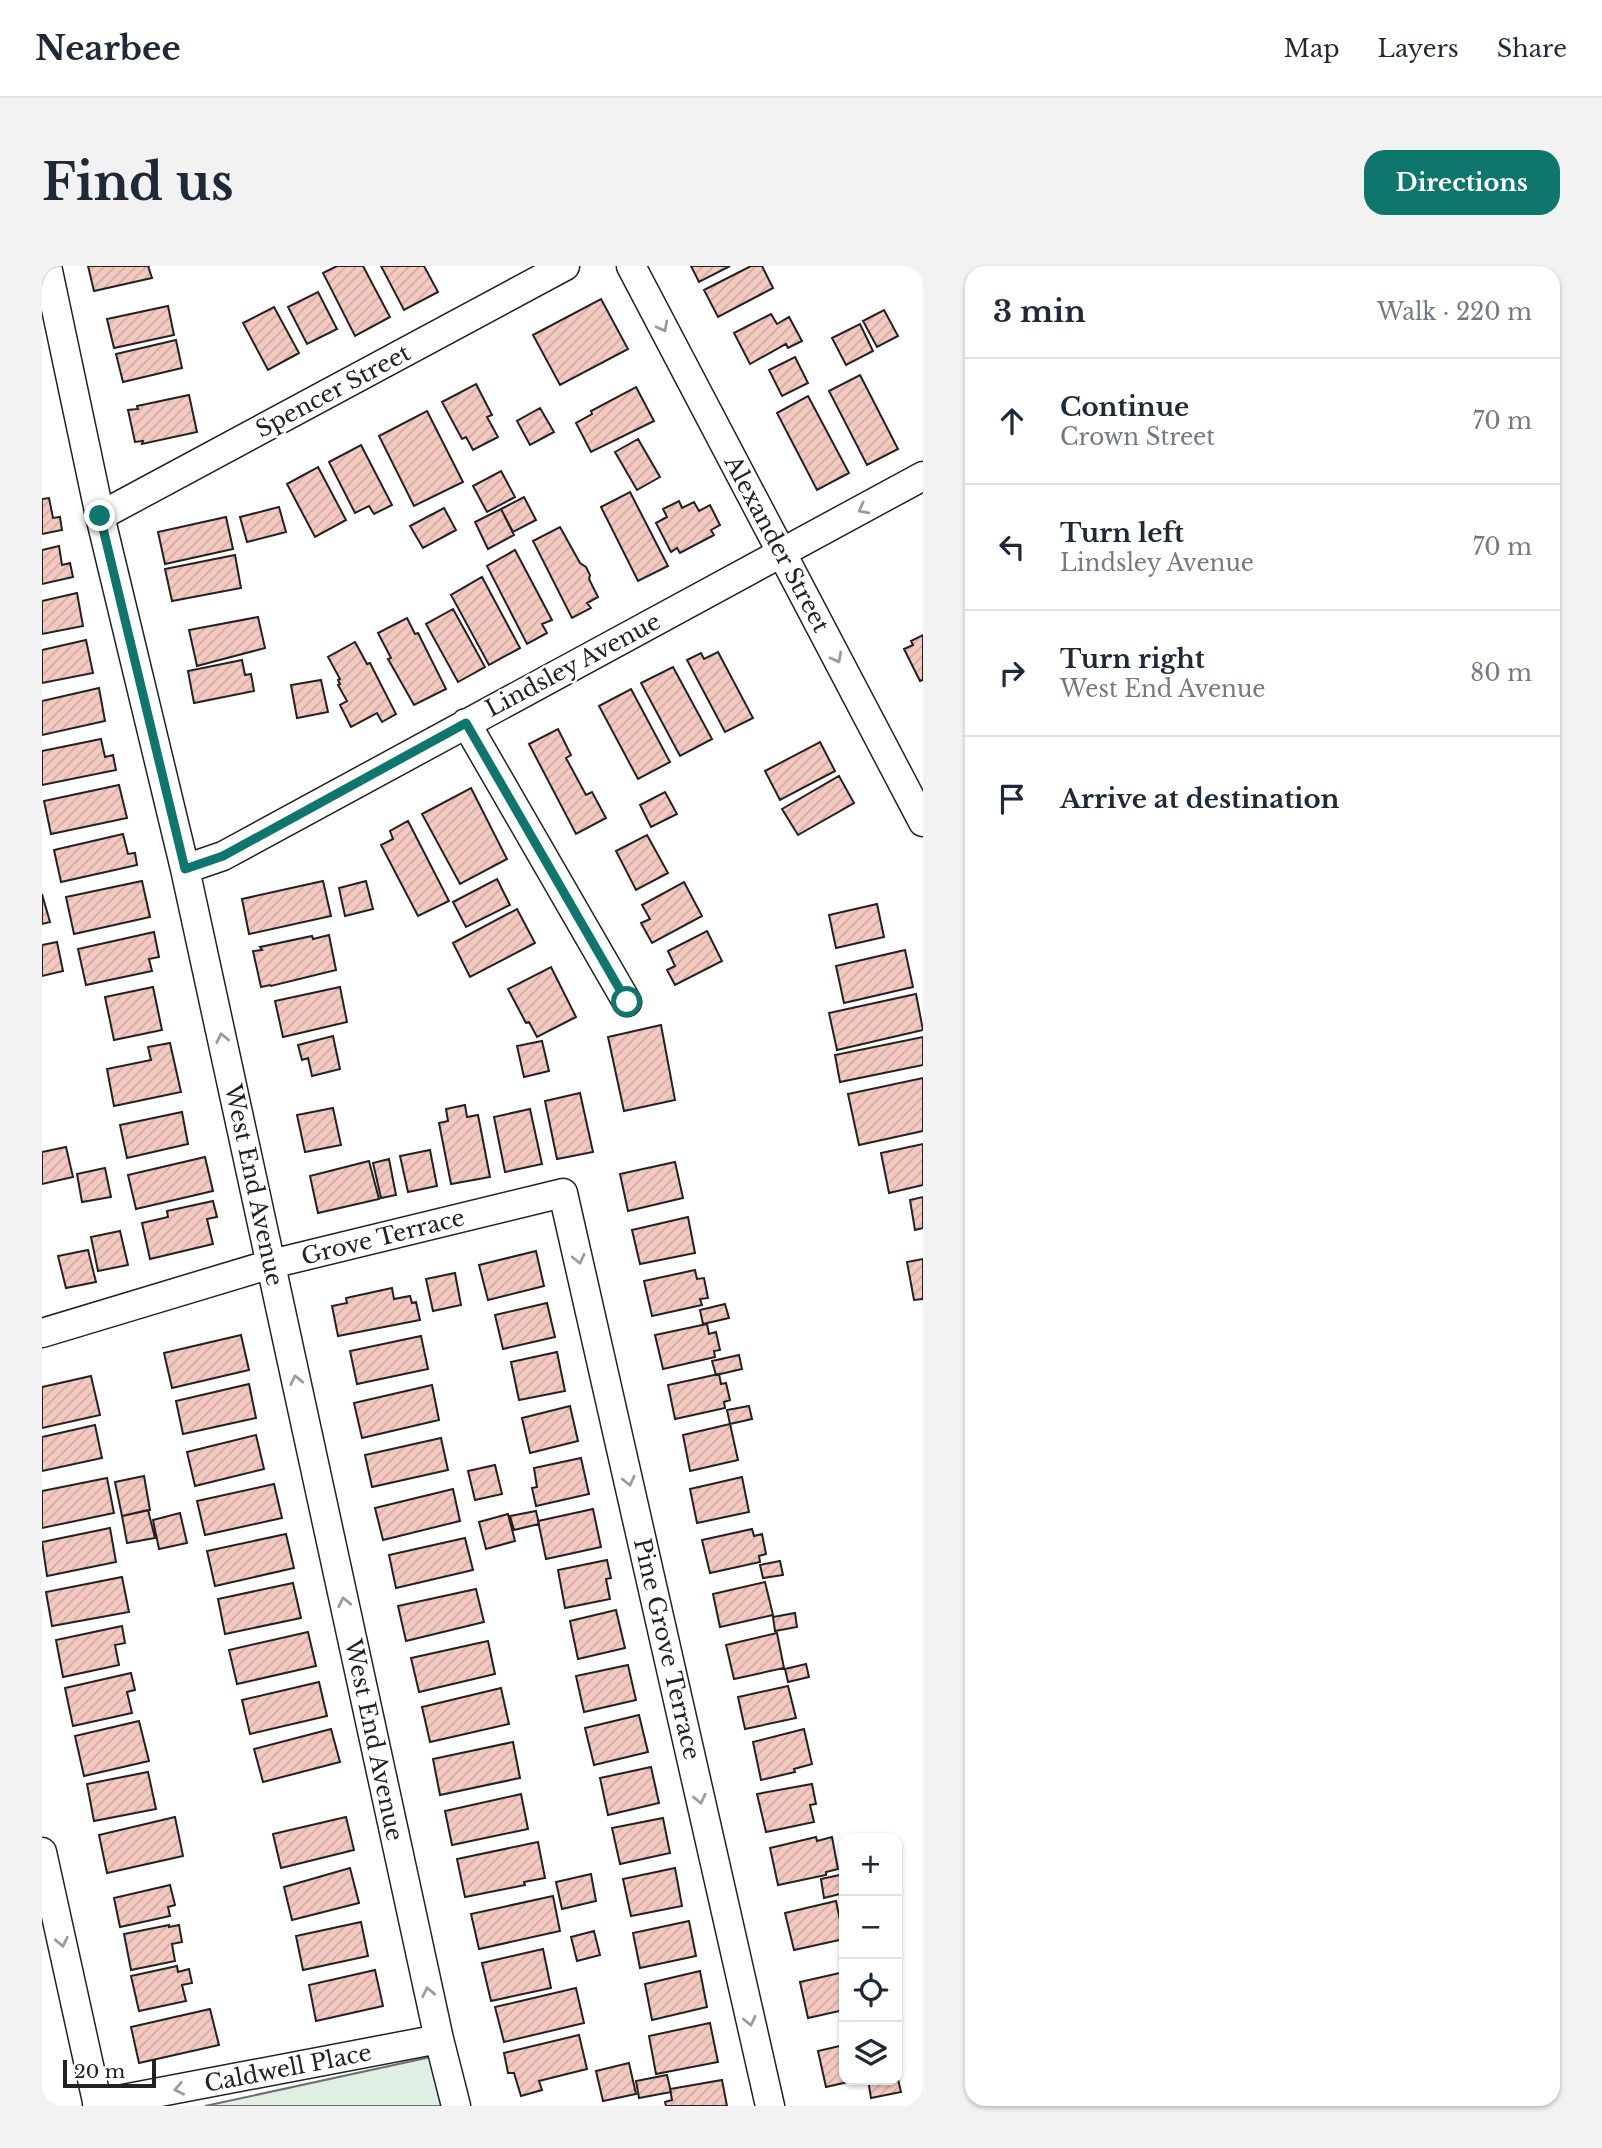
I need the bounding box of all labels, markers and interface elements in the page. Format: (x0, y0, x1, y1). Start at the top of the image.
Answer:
text: Nearbee (35, 28, 181, 69)
text: Map (1284, 34, 1340, 63)
text: Layers (1378, 34, 1459, 63)
text: Share (1497, 34, 1567, 63)
button: Directions (1364, 150, 1560, 215)
text: Find us (42, 152, 234, 213)
text: 3 min (993, 293, 1086, 330)
text: Walk · 220 m (1377, 298, 1532, 326)
one-way arrow (655, 319, 668, 332)
street label: Spencer Street (251, 338, 415, 444)
text: Continue (1060, 391, 1189, 423)
icon: ahead (993, 402, 1031, 440)
text: 70 m (1473, 407, 1532, 435)
text: Crown Street (1060, 423, 1215, 451)
street label: Alexander Street (718, 450, 835, 637)
route end (84, 500, 115, 531)
one-way arrow (858, 500, 870, 514)
text: Turn left (1060, 517, 1184, 549)
icon: left (993, 528, 1031, 566)
text: 70 m (1473, 533, 1532, 561)
text: Lindsley Avenue (1060, 549, 1254, 577)
street label: Lindsley Avenue (481, 607, 665, 723)
text: Turn right (1060, 643, 1205, 675)
one-way arrow (828, 651, 842, 663)
icon: right (993, 654, 1031, 692)
text: 80 m (1470, 659, 1532, 687)
text: West End Avenue (1060, 675, 1266, 703)
icon: arrive (993, 780, 1031, 818)
text: Arrive at destination (1060, 783, 1340, 815)
route start (611, 986, 642, 1017)
one-way arrow (215, 1032, 230, 1044)
street label: West End Avenue (219, 1081, 289, 1288)
street label: Grove Terrace (298, 1203, 468, 1271)
one-way arrow (570, 1253, 585, 1265)
one-way arrow (290, 1374, 304, 1386)
one-way arrow (620, 1475, 635, 1487)
street label: Pine Grove Terrace (628, 1535, 706, 1763)
one-way arrow (338, 1596, 352, 1608)
street label: West End Avenue (339, 1636, 409, 1843)
one-way arrow (692, 1793, 707, 1805)
map controls (839, 1833, 902, 2085)
button: + (839, 1833, 902, 1896)
button: − (839, 1896, 902, 1959)
one-way arrow (53, 1936, 68, 1948)
button: locate (839, 1959, 902, 2022)
one-way arrow (422, 1986, 437, 1998)
one-way arrow (742, 2014, 757, 2026)
button: layers (839, 2022, 902, 2085)
street label: Caldwell Place (202, 2038, 374, 2098)
scale bar (63, 2057, 156, 2089)
text: 20 m (74, 2060, 125, 2083)
one-way arrow (173, 2080, 185, 2095)

